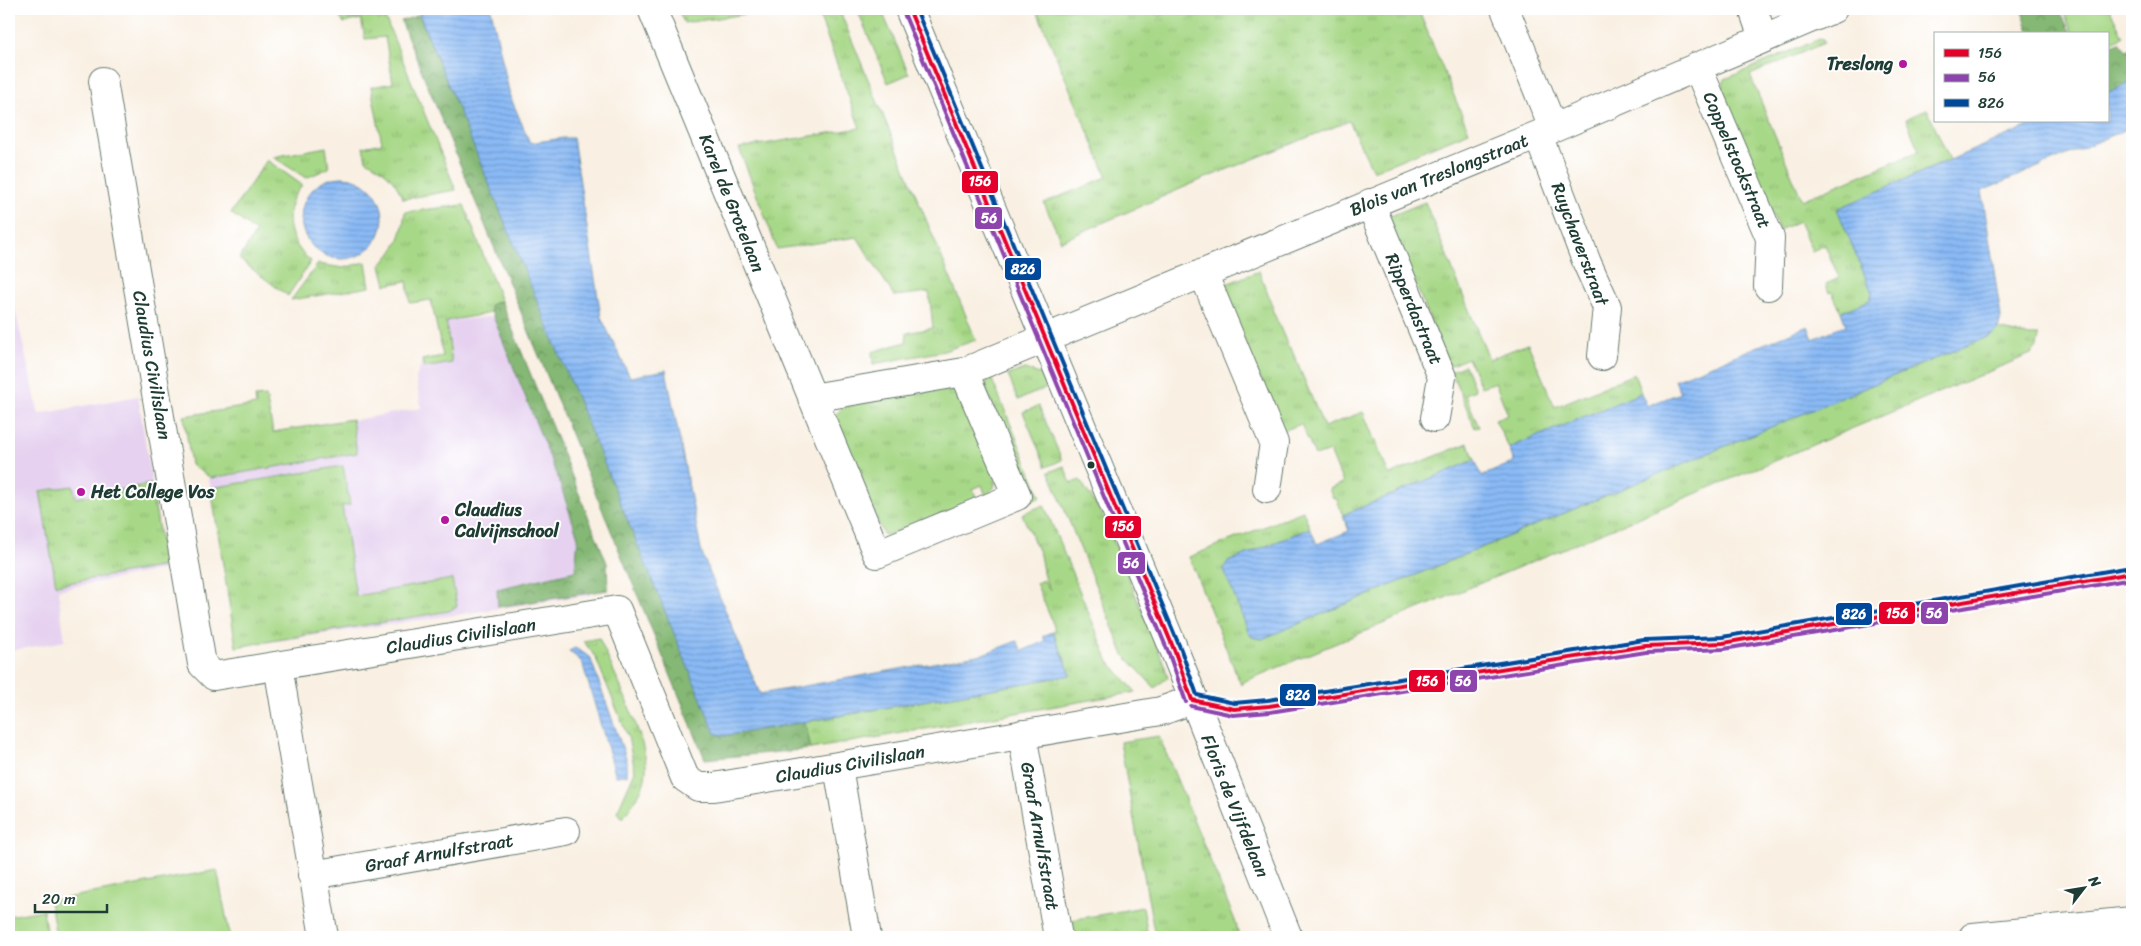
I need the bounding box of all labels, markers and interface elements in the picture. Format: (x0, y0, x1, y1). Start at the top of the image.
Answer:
legend (1934, 32, 2108, 122)
text: 156 (1978, 40, 2002, 66)
place label: Treslong (1827, 48, 1893, 80)
marker: Treslong (1897, 58, 1909, 70)
text: 56 (1978, 64, 1996, 90)
street label: Coppelstockstraat (1694, 86, 1780, 234)
text: 826 (1978, 90, 2004, 116)
street label: Blois van Treslongstraat (1345, 124, 1533, 225)
street label: Karel de Grotelaan (690, 129, 774, 277)
text: 156 (969, 169, 991, 194)
line badge: 156 (961, 170, 999, 194)
street label: Ruychaverstraat (1542, 178, 1618, 311)
line badge: 56 (974, 206, 1003, 230)
text: 56 (981, 206, 997, 231)
street label: Ripperdastraat (1376, 248, 1452, 370)
line badge: 826 (1004, 257, 1042, 281)
text: 826 (1010, 257, 1035, 282)
street label: Claudius Civilislaan (123, 288, 181, 442)
unlabelled marker (1086, 460, 1096, 470)
place label: Het College Vos (90, 476, 215, 508)
marker: Het College Vos (75, 486, 87, 498)
place label: Claudius Calvijnschool (454, 494, 559, 547)
marker: Claudius Calvijnschool (439, 514, 451, 526)
text: 156 (1112, 514, 1134, 539)
line badge: 156 (1104, 515, 1142, 539)
line badge: 56 (1117, 551, 1146, 575)
text: 56 (1123, 551, 1139, 576)
line badge: 156 (1878, 601, 1916, 625)
text: 156 (1886, 601, 1908, 626)
line badge: 56 (1920, 601, 1949, 625)
text: 56 (1926, 601, 1942, 626)
line badge: 826 (1835, 602, 1873, 626)
text: 826 (1841, 602, 1866, 627)
street label: Claudius Civilislaan (384, 608, 538, 664)
line badge: 156 (1408, 669, 1446, 693)
text: 156 (1416, 669, 1438, 694)
line badge: 56 (1449, 669, 1478, 693)
text: 56 (1455, 669, 1471, 694)
line badge: 826 (1279, 683, 1317, 707)
text: 826 (1285, 683, 1310, 708)
street label: Floris de Vijfdelaan (1192, 729, 1278, 883)
street label: Claudius Civilislaan (773, 735, 927, 793)
street label: Graaf Arnulfstraat (1011, 759, 1069, 913)
street label: Graaf Arnulfstraat (362, 824, 516, 882)
north arrow (2058, 864, 2108, 914)
text: N (2081, 870, 2108, 892)
scale bar (35, 881, 108, 913)
text: 20 m (42, 886, 76, 912)

